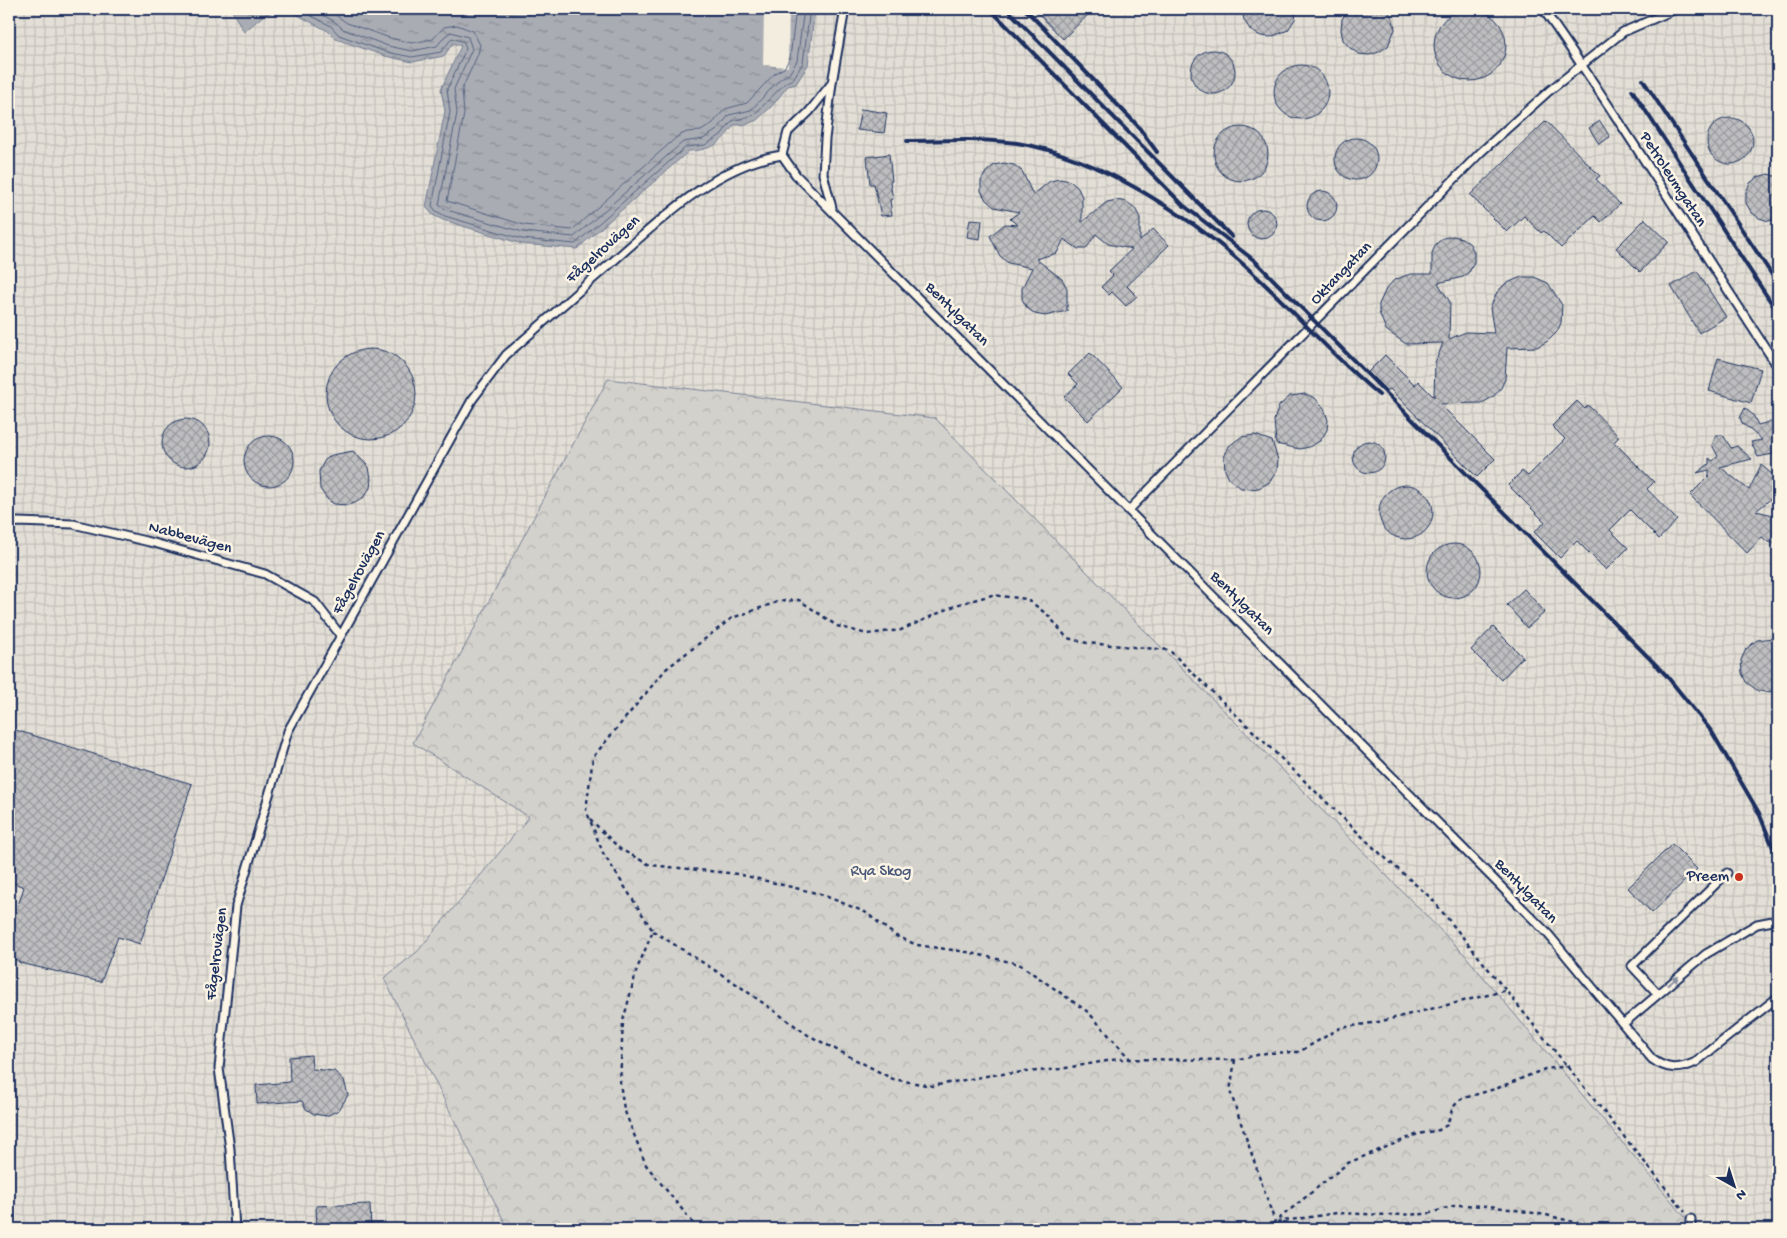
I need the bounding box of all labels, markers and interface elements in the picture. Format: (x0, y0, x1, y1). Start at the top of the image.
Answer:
street label: Petroleumgatan (1634, 128, 1710, 231)
street label: Fågelrovägen (562, 212, 645, 289)
street label: Oktangatan (1307, 238, 1377, 310)
street label: Bentylgatan (919, 278, 992, 351)
street label: Nabbevägen (146, 519, 234, 559)
street label: Fågelrovägen (329, 527, 391, 619)
street label: Bentylgatan (1204, 567, 1277, 640)
street label: Bentylgatan (1489, 855, 1561, 929)
park label: Rya Skog (851, 863, 911, 882)
place label: Preem (1686, 868, 1730, 887)
marker: Preem (1733, 871, 1745, 883)
street label: Fågelrovägen (203, 906, 233, 1002)
one-way arrow (1667, 976, 1680, 987)
north arrow (1710, 1160, 1760, 1210)
text: N (1732, 1185, 1750, 1204)

